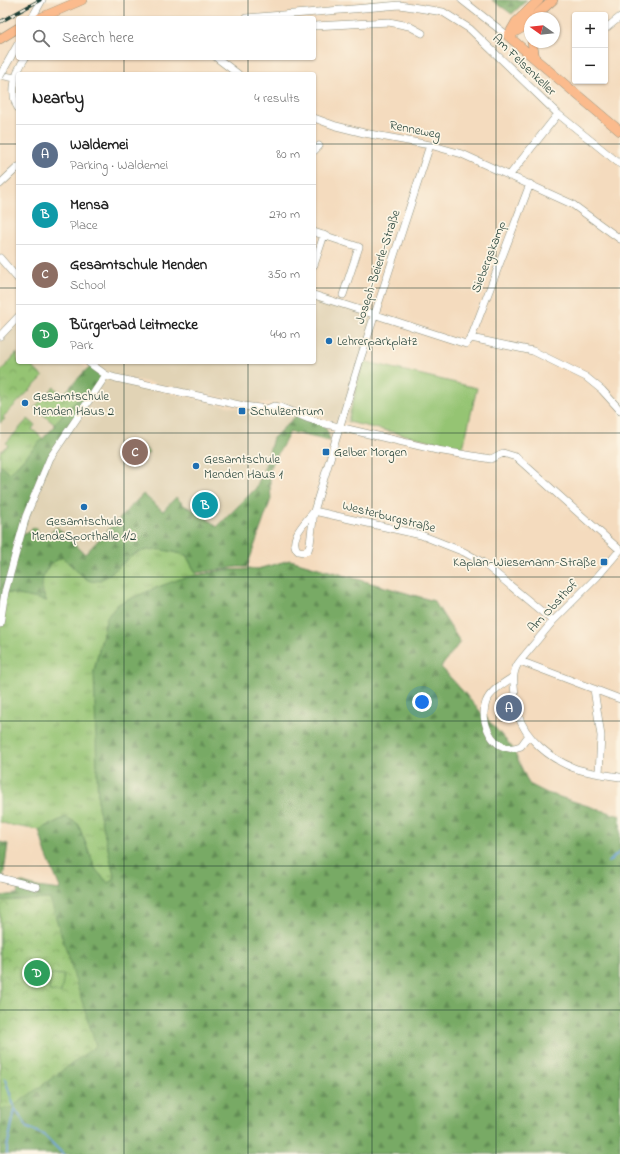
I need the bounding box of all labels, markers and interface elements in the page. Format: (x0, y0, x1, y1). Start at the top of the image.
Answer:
north arrow (524, 12, 560, 48)
map controls (572, 12, 608, 84)
button: + (572, 12, 608, 48)
search box (16, 16, 316, 60)
icon: search (30, 27, 52, 49)
text: Search here (62, 27, 134, 49)
street label: Am Felsenkeller (488, 30, 561, 101)
button: − (572, 48, 608, 84)
text: Nearby (32, 86, 84, 111)
text: 4 results (254, 89, 300, 108)
street label: Renneweg (388, 116, 442, 145)
text: Waldemei (70, 134, 128, 156)
text: A (41, 145, 49, 164)
text: 80 m (276, 145, 300, 164)
text: Parking · Waldemei (70, 156, 168, 175)
text: Mensa (70, 194, 109, 216)
text: B (41, 205, 49, 224)
text: 270 m (269, 205, 300, 224)
street label: Joseph-Beierle-Straße (351, 207, 406, 327)
text: Place (70, 216, 98, 235)
street label: Siebergskamp (467, 218, 512, 296)
text: Gesamtschule Menden (70, 254, 207, 276)
text: C (41, 265, 49, 284)
text: 350 m (268, 265, 300, 284)
text: School (70, 276, 106, 295)
text: Bürgerbad Leitmecke (70, 314, 198, 336)
text: D (40, 325, 50, 344)
text: 440 m (270, 325, 300, 344)
place label: Lehrerparkplatz (337, 332, 418, 351)
text: Park (70, 336, 94, 355)
marker: Lehrerparkplatz (324, 336, 334, 346)
place label: Gesamtschule Menden Haus 2 (33, 387, 115, 421)
marker: Gesamtschule Menden Haus 2 (20, 398, 30, 408)
place label: Schulzentrum (250, 402, 323, 421)
marker: Schulzentrum (237, 406, 247, 416)
pin: C (122, 437, 148, 467)
place label: Gelber Morgen (334, 443, 407, 463)
marker: Gelber Morgen (321, 447, 331, 457)
place label: Gesamtschule Menden Haus 1 (204, 450, 283, 484)
marker: Gesamtschule Menden Haus 1 (191, 461, 201, 471)
pin: B (192, 490, 218, 520)
street label: Westerburgstraße (340, 496, 438, 539)
marker: Gesamtschule MendeSporthalle 1/2 (79, 502, 89, 512)
place label: Gesamtschule MendeSporthalle 1/2 (31, 512, 137, 546)
place label: Kaplan-Wiesemann-Straße (453, 553, 596, 572)
marker: Kaplan-Wiesemann-Straße (599, 557, 609, 567)
street label: Am Obsthof (523, 574, 583, 637)
your location (412, 692, 432, 712)
pin: A (496, 693, 522, 723)
pin: D (24, 958, 50, 988)

